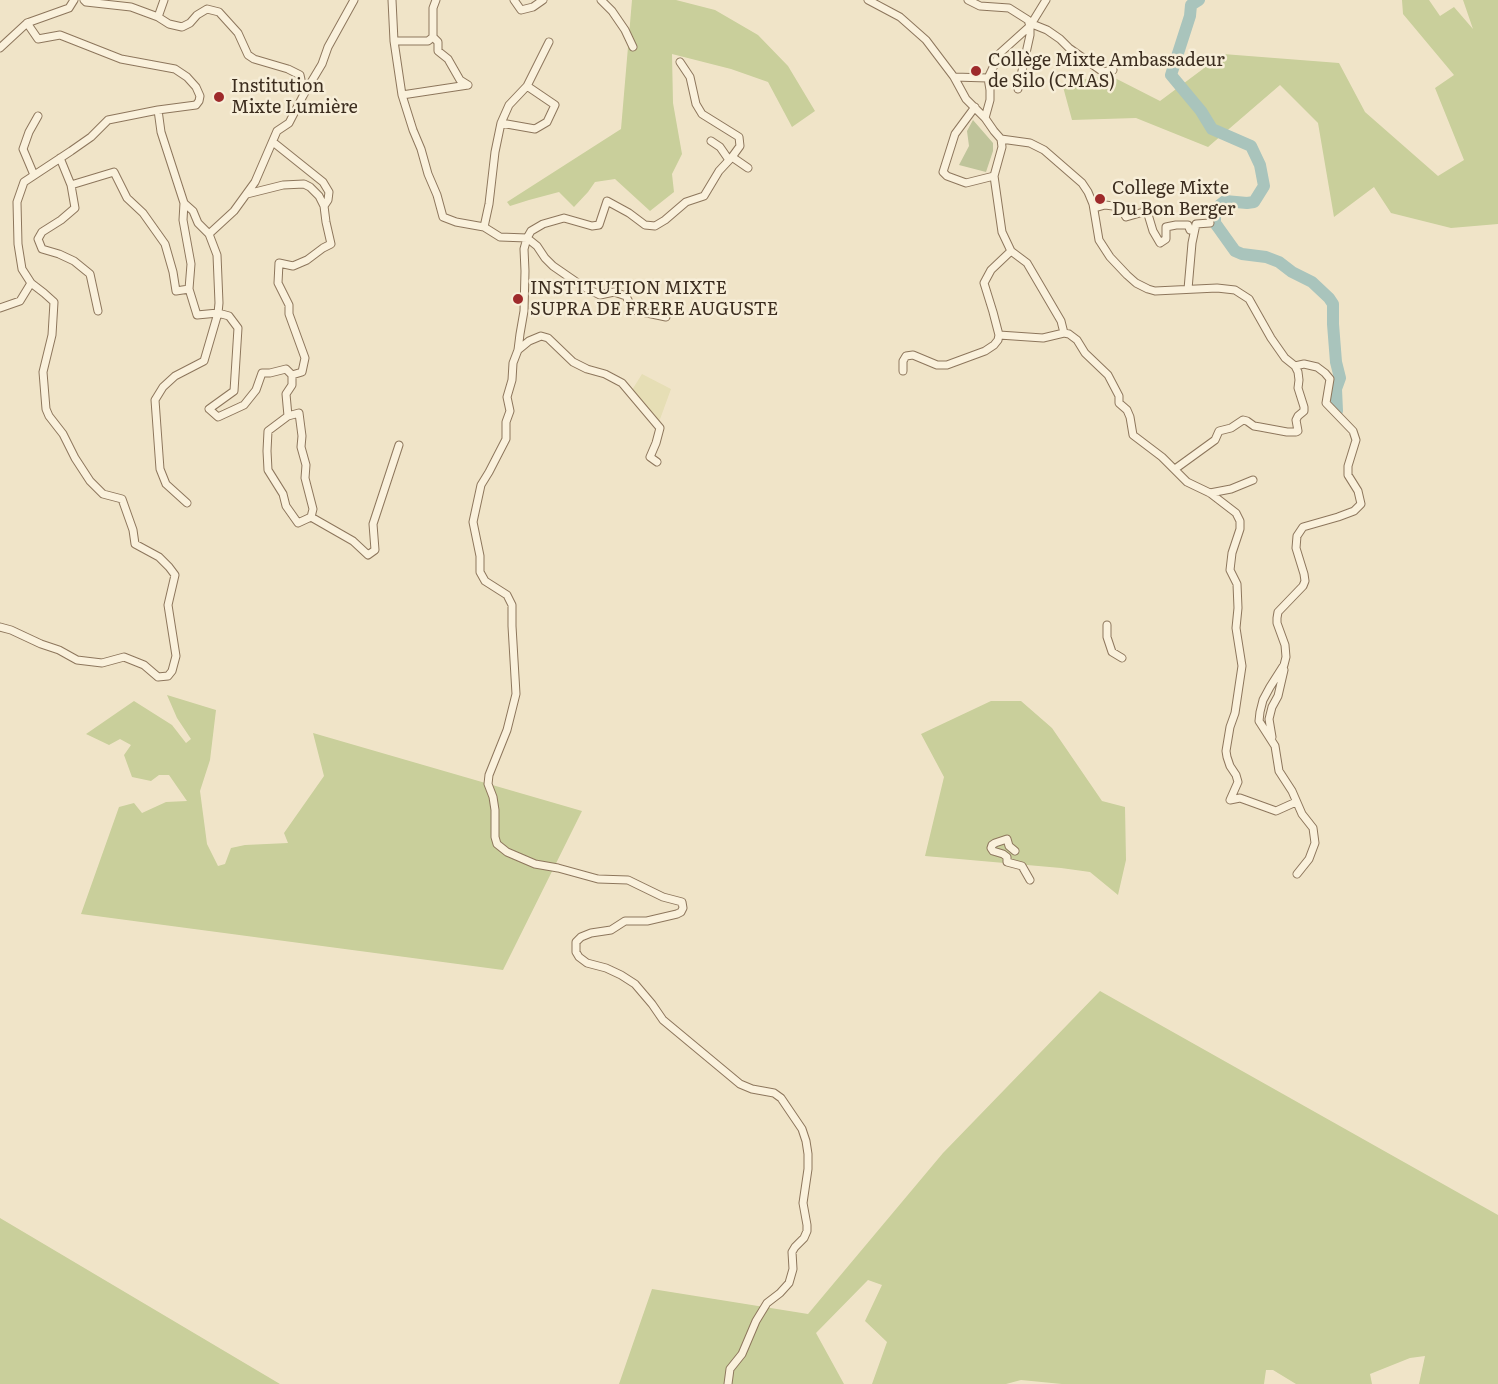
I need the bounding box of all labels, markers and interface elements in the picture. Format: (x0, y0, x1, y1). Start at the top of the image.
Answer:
place label: Collège Mixte Ambassadeur de Silo (CMAS) (988, 50, 1225, 92)
marker: Collège Mixte Ambassadeur de Silo (CMAS) (969, 64, 983, 78)
place label: Institution Mixte Lumière (231, 76, 358, 118)
marker: Institution Mixte Lumière (212, 90, 226, 104)
place label: College Mixte Du Bon Berger (1112, 178, 1235, 220)
marker: College Mixte Du Bon Berger (1093, 192, 1107, 206)
place label: INSTITUTION MIXTE SUPRA DE FRERE AUGUSTE (530, 278, 778, 320)
marker: INSTITUTION MIXTE SUPRA DE FRERE AUGUSTE (511, 292, 525, 306)

